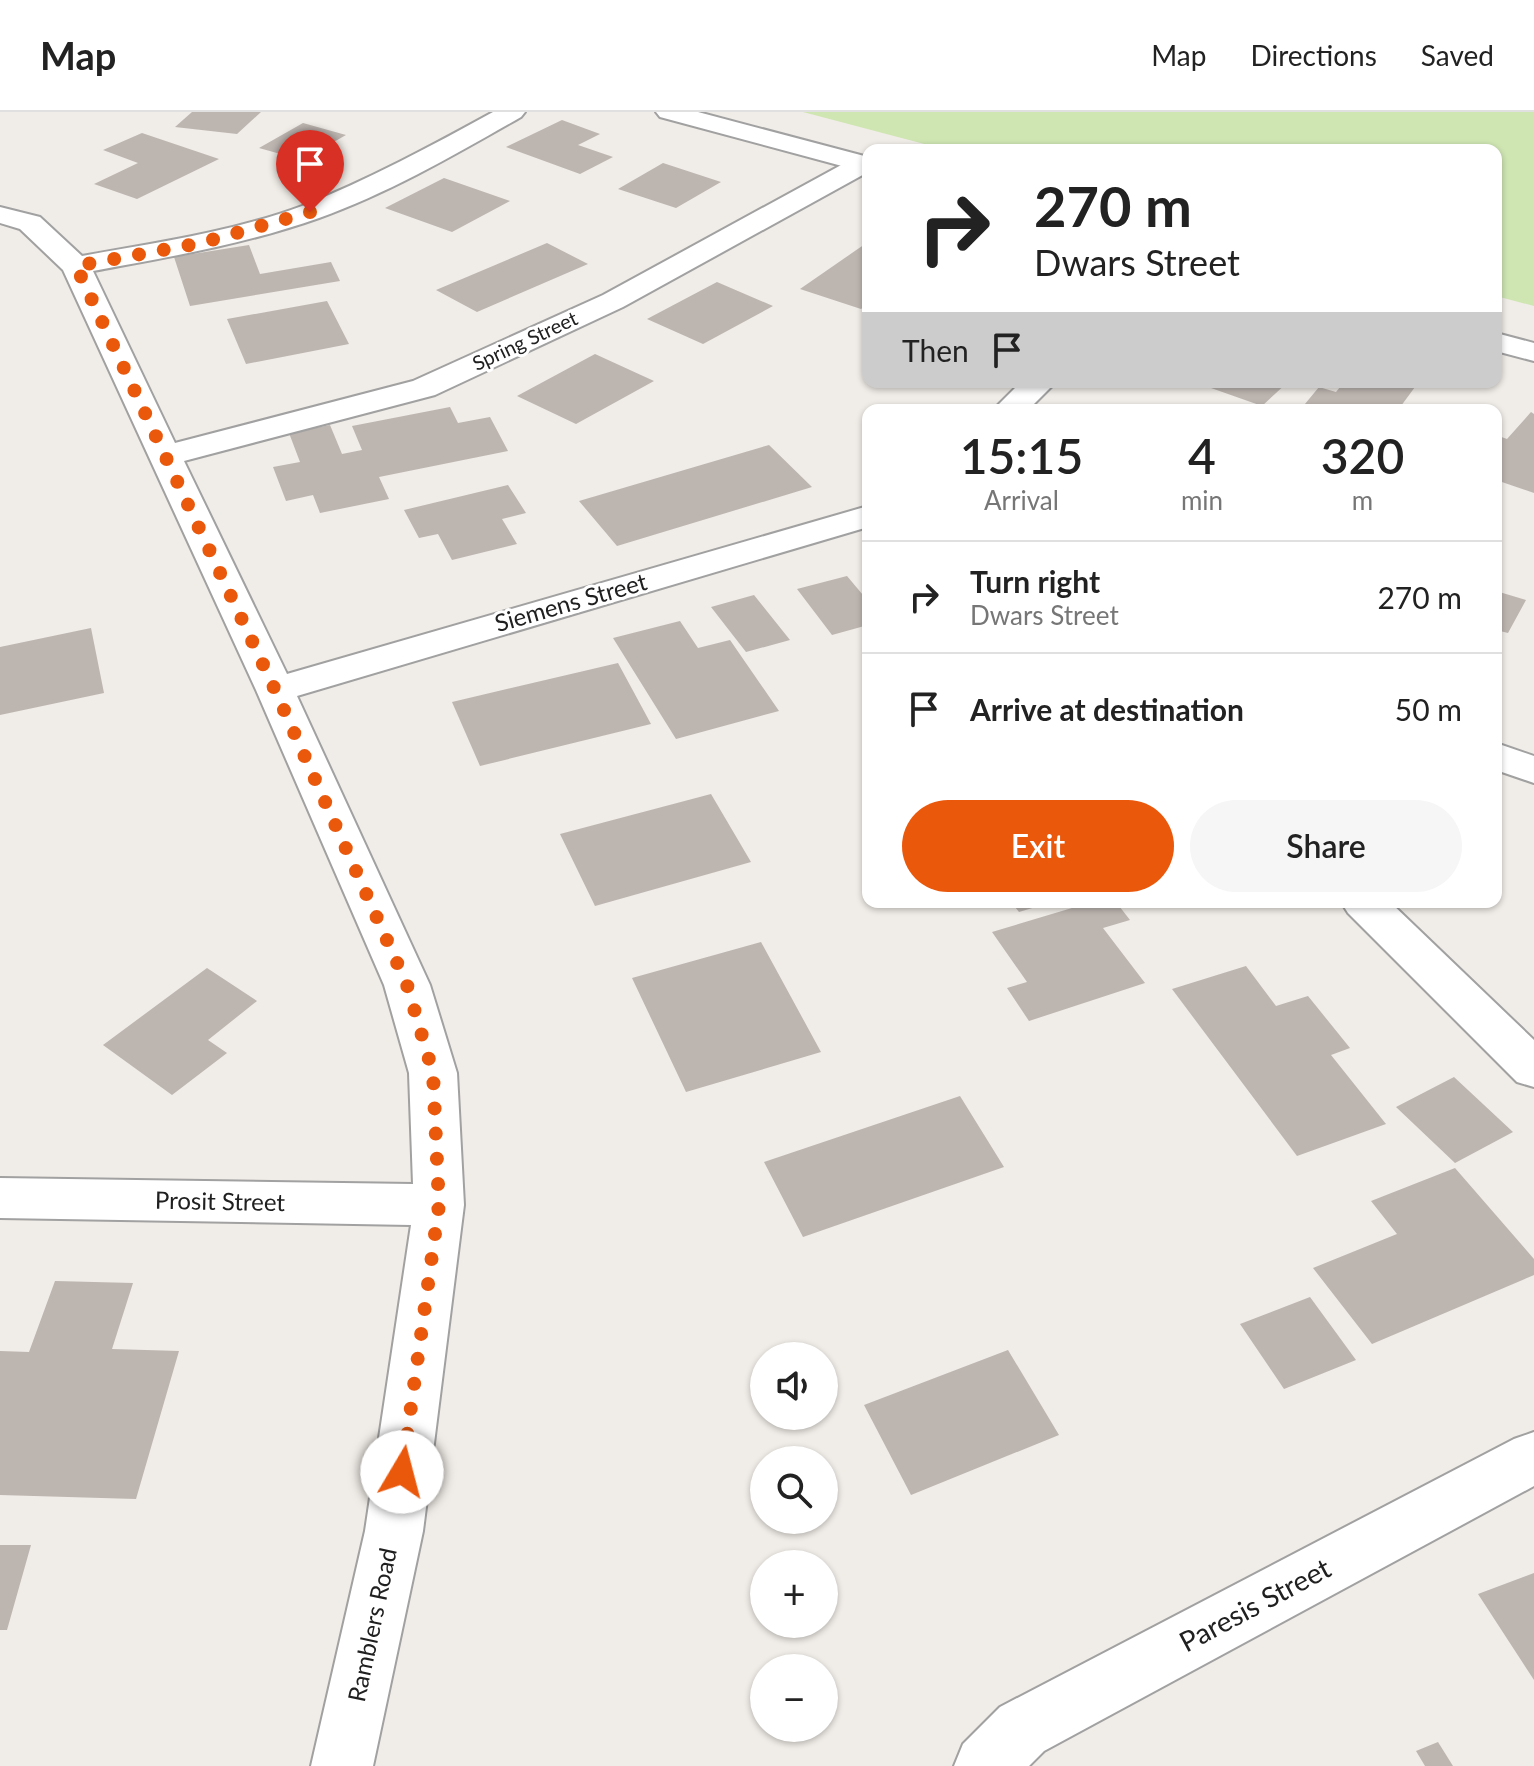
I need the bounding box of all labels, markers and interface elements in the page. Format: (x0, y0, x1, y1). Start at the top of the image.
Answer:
text: Map (40, 32, 116, 78)
text: Map (1151, 38, 1206, 72)
text: Directions (1250, 38, 1377, 72)
text: Saved (1421, 38, 1494, 72)
pin (276, 130, 344, 212)
icon: arrive (288, 142, 332, 186)
text: 270 m (1034, 172, 1192, 239)
icon: right (902, 176, 1006, 280)
text: Dwars Street (1034, 240, 1240, 284)
street label: Spring Street (468, 305, 581, 375)
icon: arrive (985, 328, 1029, 372)
text: Then (902, 332, 969, 368)
text: 15:15 (960, 427, 1083, 484)
text: 4 (1188, 427, 1216, 484)
text: 320 (1321, 427, 1404, 484)
text: Arrival (984, 484, 1059, 516)
text: min (1181, 484, 1223, 516)
text: m (1352, 484, 1373, 516)
text: Turn right (970, 563, 1100, 599)
street label: Siemens Street (491, 566, 650, 637)
icon: right (902, 575, 946, 619)
text: 270 m (1377, 579, 1462, 615)
text: Dwars Street (970, 599, 1119, 631)
icon: arrive (902, 687, 946, 731)
text: Arrive at destination (970, 691, 1244, 727)
text: 50 m (1395, 691, 1462, 727)
button: Exit (902, 800, 1174, 892)
button: Share (1190, 800, 1462, 892)
street label: Prosit Street (155, 1185, 286, 1216)
map controls (750, 1342, 838, 1742)
button: sound (750, 1342, 838, 1430)
position arrow (360, 1430, 444, 1514)
button: search (750, 1446, 838, 1534)
street label: Ramblers Road (341, 1545, 402, 1704)
button: + (750, 1550, 838, 1638)
street label: Paresis Street (1173, 1550, 1336, 1658)
button: − (750, 1654, 838, 1742)

